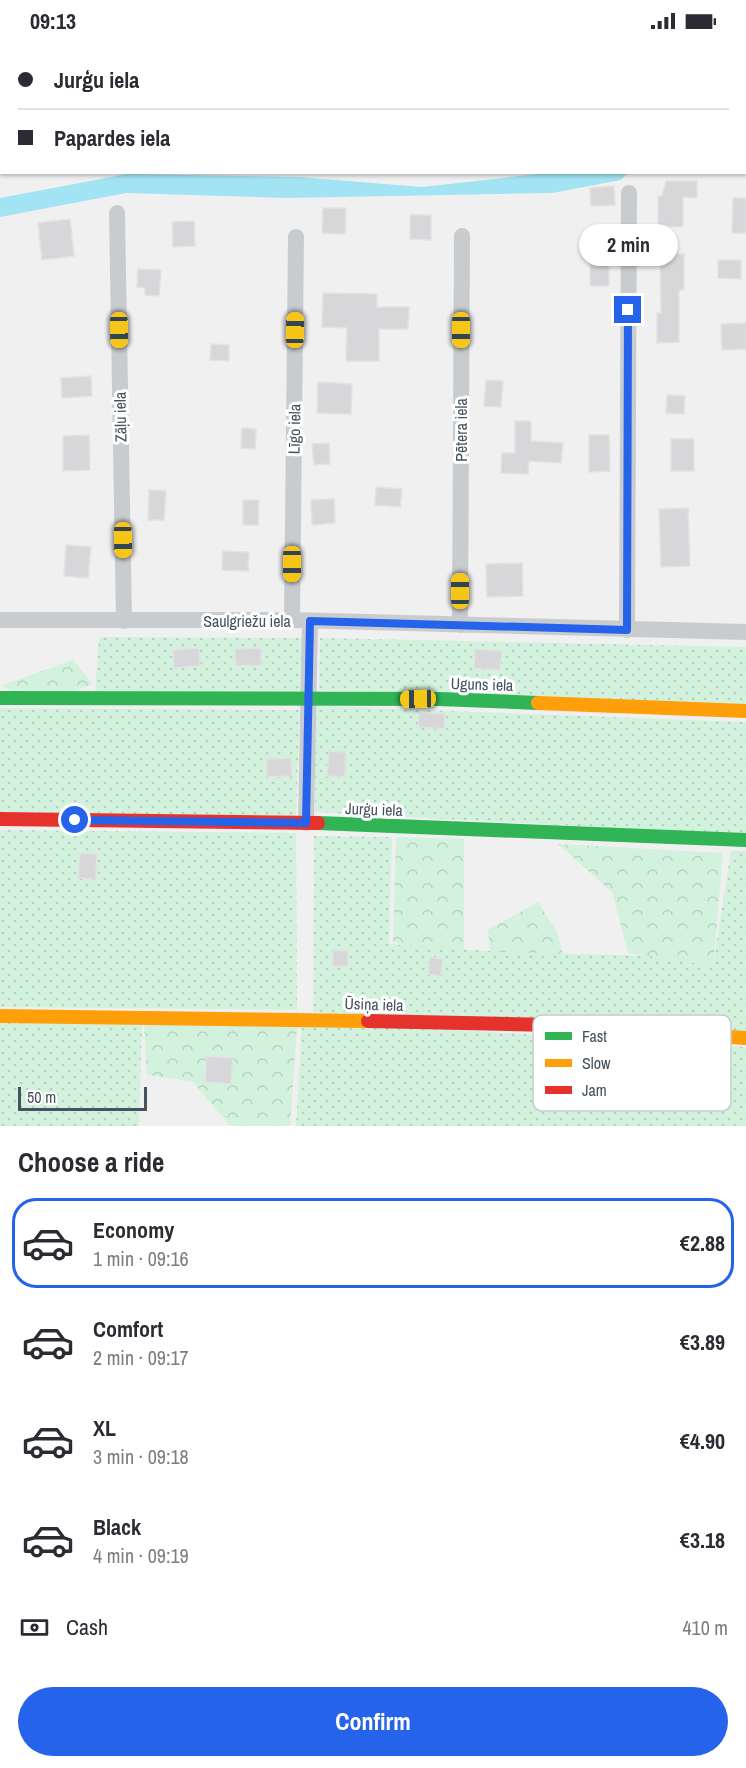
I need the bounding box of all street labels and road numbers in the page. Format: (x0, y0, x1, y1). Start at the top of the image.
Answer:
street label: Zāļu iela (109, 391, 131, 442)
street label: Pētera iela (450, 398, 472, 462)
street label: Līgo iela (283, 403, 305, 454)
street label: Saulgriežu iela (203, 610, 291, 632)
street label: Uguns iela (450, 672, 514, 696)
street label: Jurģu iela (345, 797, 404, 821)
street label: Ūsiņa iela (344, 992, 405, 1016)

